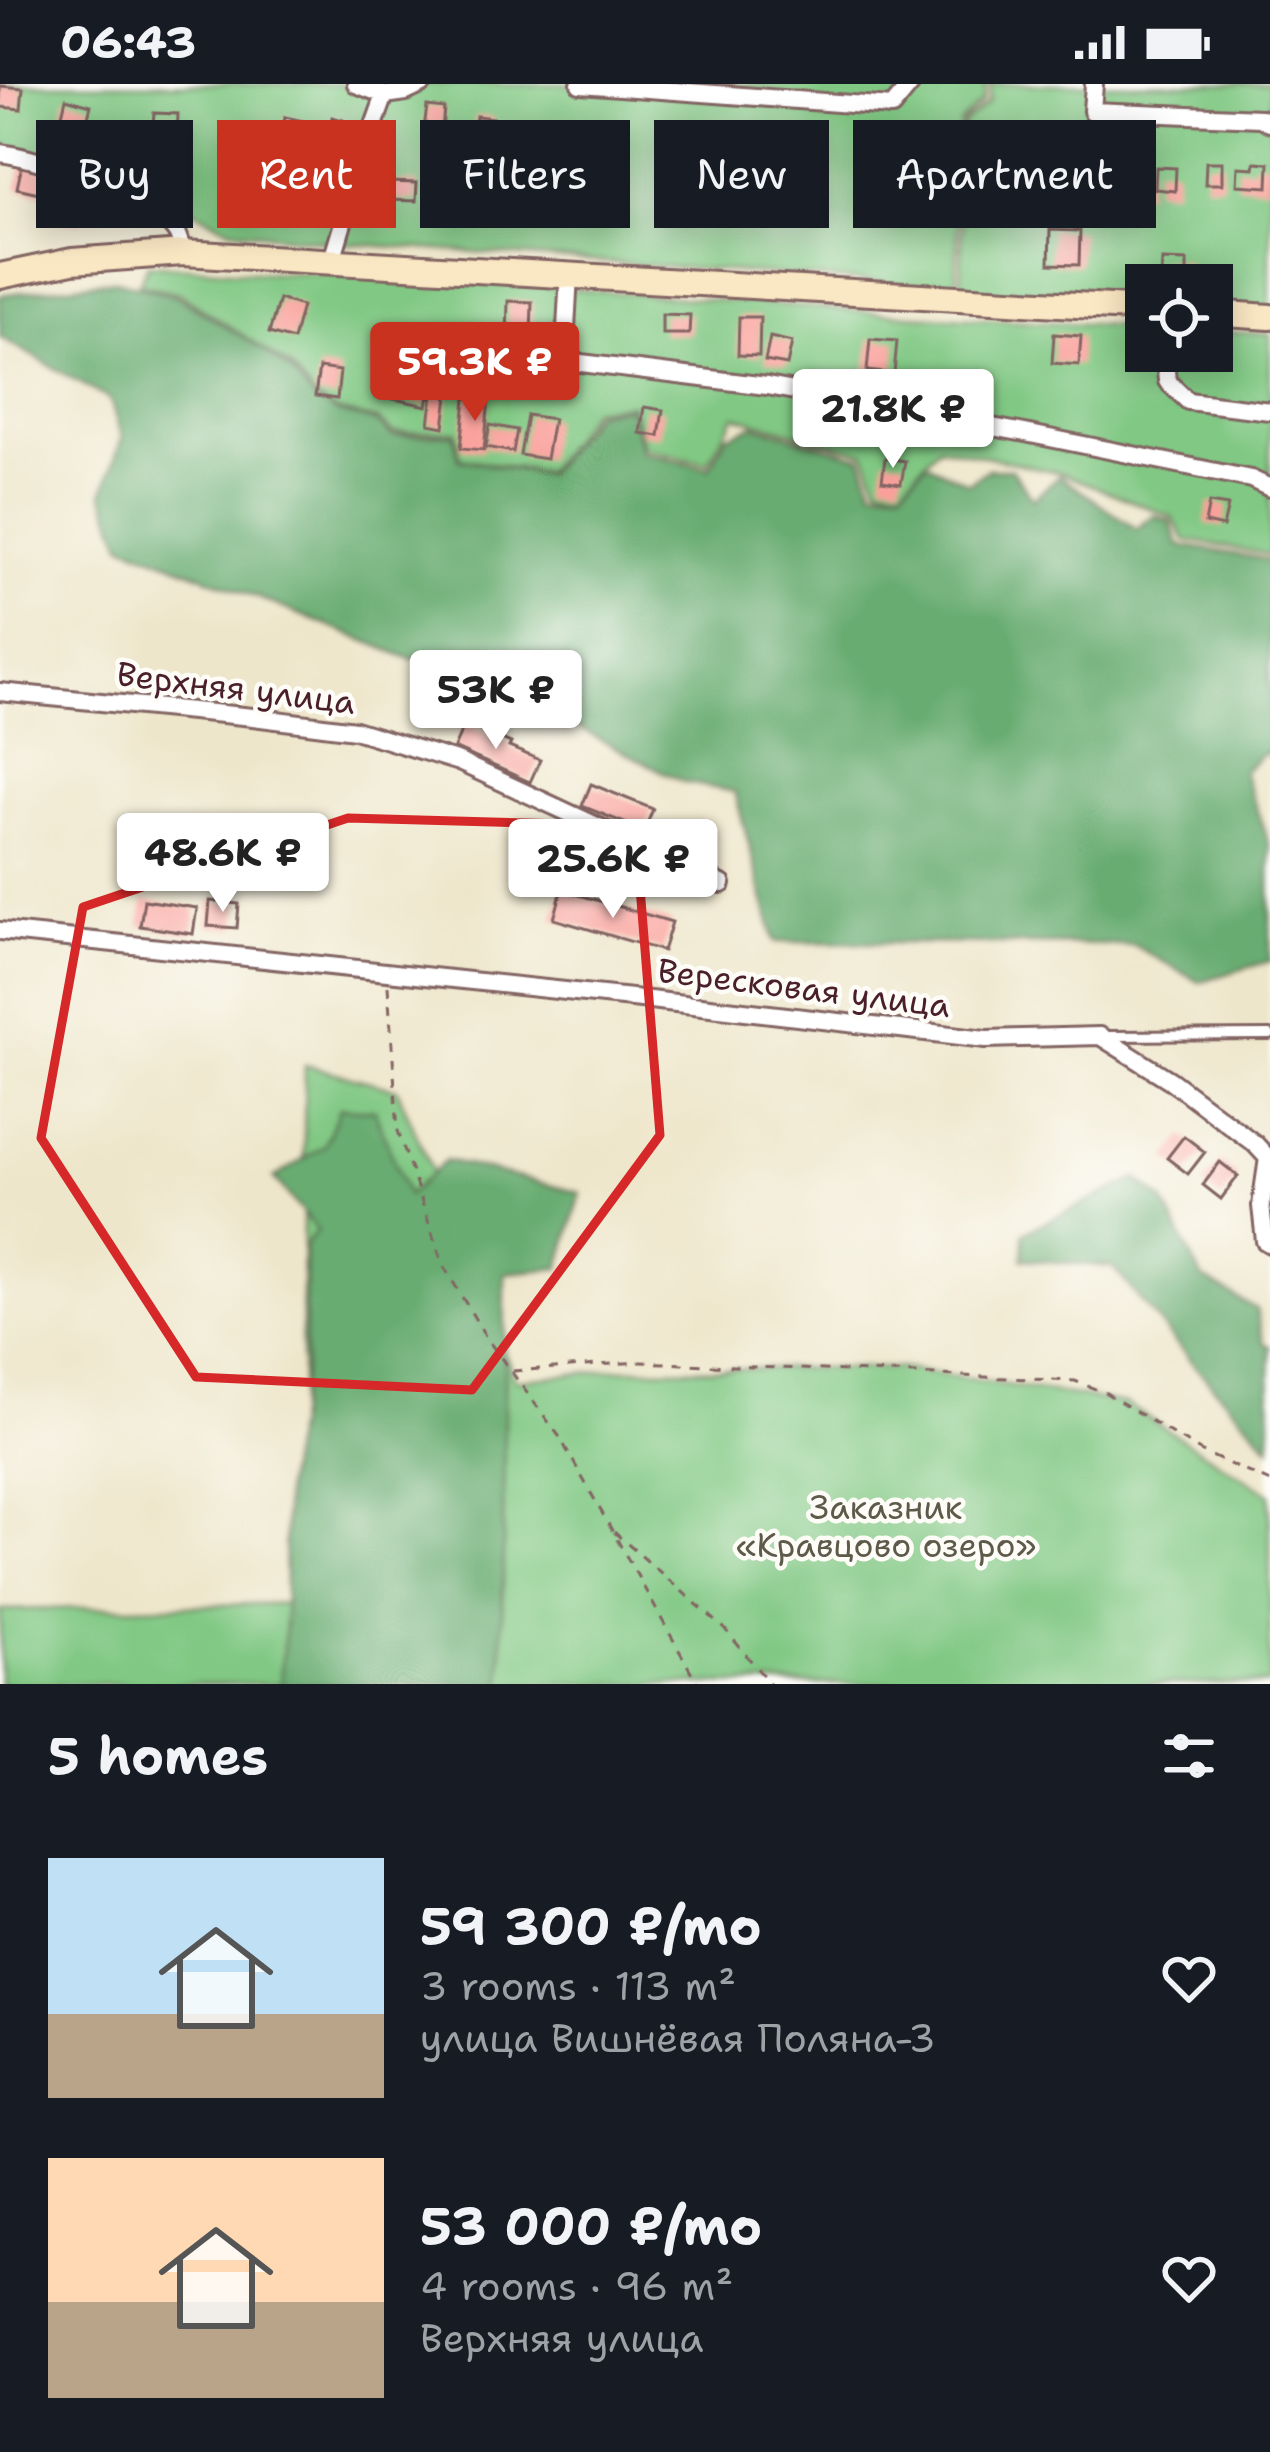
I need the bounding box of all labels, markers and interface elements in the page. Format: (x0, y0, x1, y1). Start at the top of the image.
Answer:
text: 06:43 (60, 12, 196, 72)
chip: Buy (36, 120, 193, 228)
chip: Rent (217, 120, 396, 228)
chip: Filters (420, 120, 630, 228)
chip: New (654, 120, 829, 228)
chip: Apartment (853, 120, 1156, 228)
map controls (1125, 264, 1233, 372)
button: locate (1125, 264, 1233, 372)
pin: 59.3K ₽ (364, 322, 586, 424)
text: 59.3K ₽ (397, 335, 553, 387)
pin: 21.8K ₽ (782, 369, 1004, 471)
text: 21.8K ₽ (820, 382, 966, 434)
pin: 53K ₽ (412, 650, 580, 752)
street label: Верхняя улица (114, 651, 358, 725)
text: 53K ₽ (437, 663, 555, 715)
pin: 48.6K ₽ (112, 813, 334, 915)
pin: 25.6K ₽ (502, 819, 724, 921)
text: 48.6K ₽ (144, 826, 302, 878)
text: 25.6K ₽ (535, 832, 691, 884)
street label: Вересковая улица (655, 948, 953, 1028)
park label: Заказник «Кравцово озеро» (736, 1485, 1036, 1568)
text: 5 homes (48, 1722, 268, 1790)
icon: filters (1156, 1723, 1222, 1789)
text: 59 300 ₽/mo (420, 1892, 762, 1960)
icon: home (144, 1906, 288, 2050)
icon: heart (1156, 1945, 1222, 2011)
text: 3 rooms · 113 m² (420, 1960, 736, 2012)
text: улица Вишнёвая Поляна-3 (420, 2012, 936, 2064)
text: 53 000 ₽/mo (420, 2192, 762, 2260)
icon: home (144, 2206, 288, 2350)
icon: heart (1156, 2245, 1222, 2311)
text: 4 rooms · 96 m² (420, 2260, 733, 2312)
text: Верхняя улица (420, 2312, 704, 2364)

